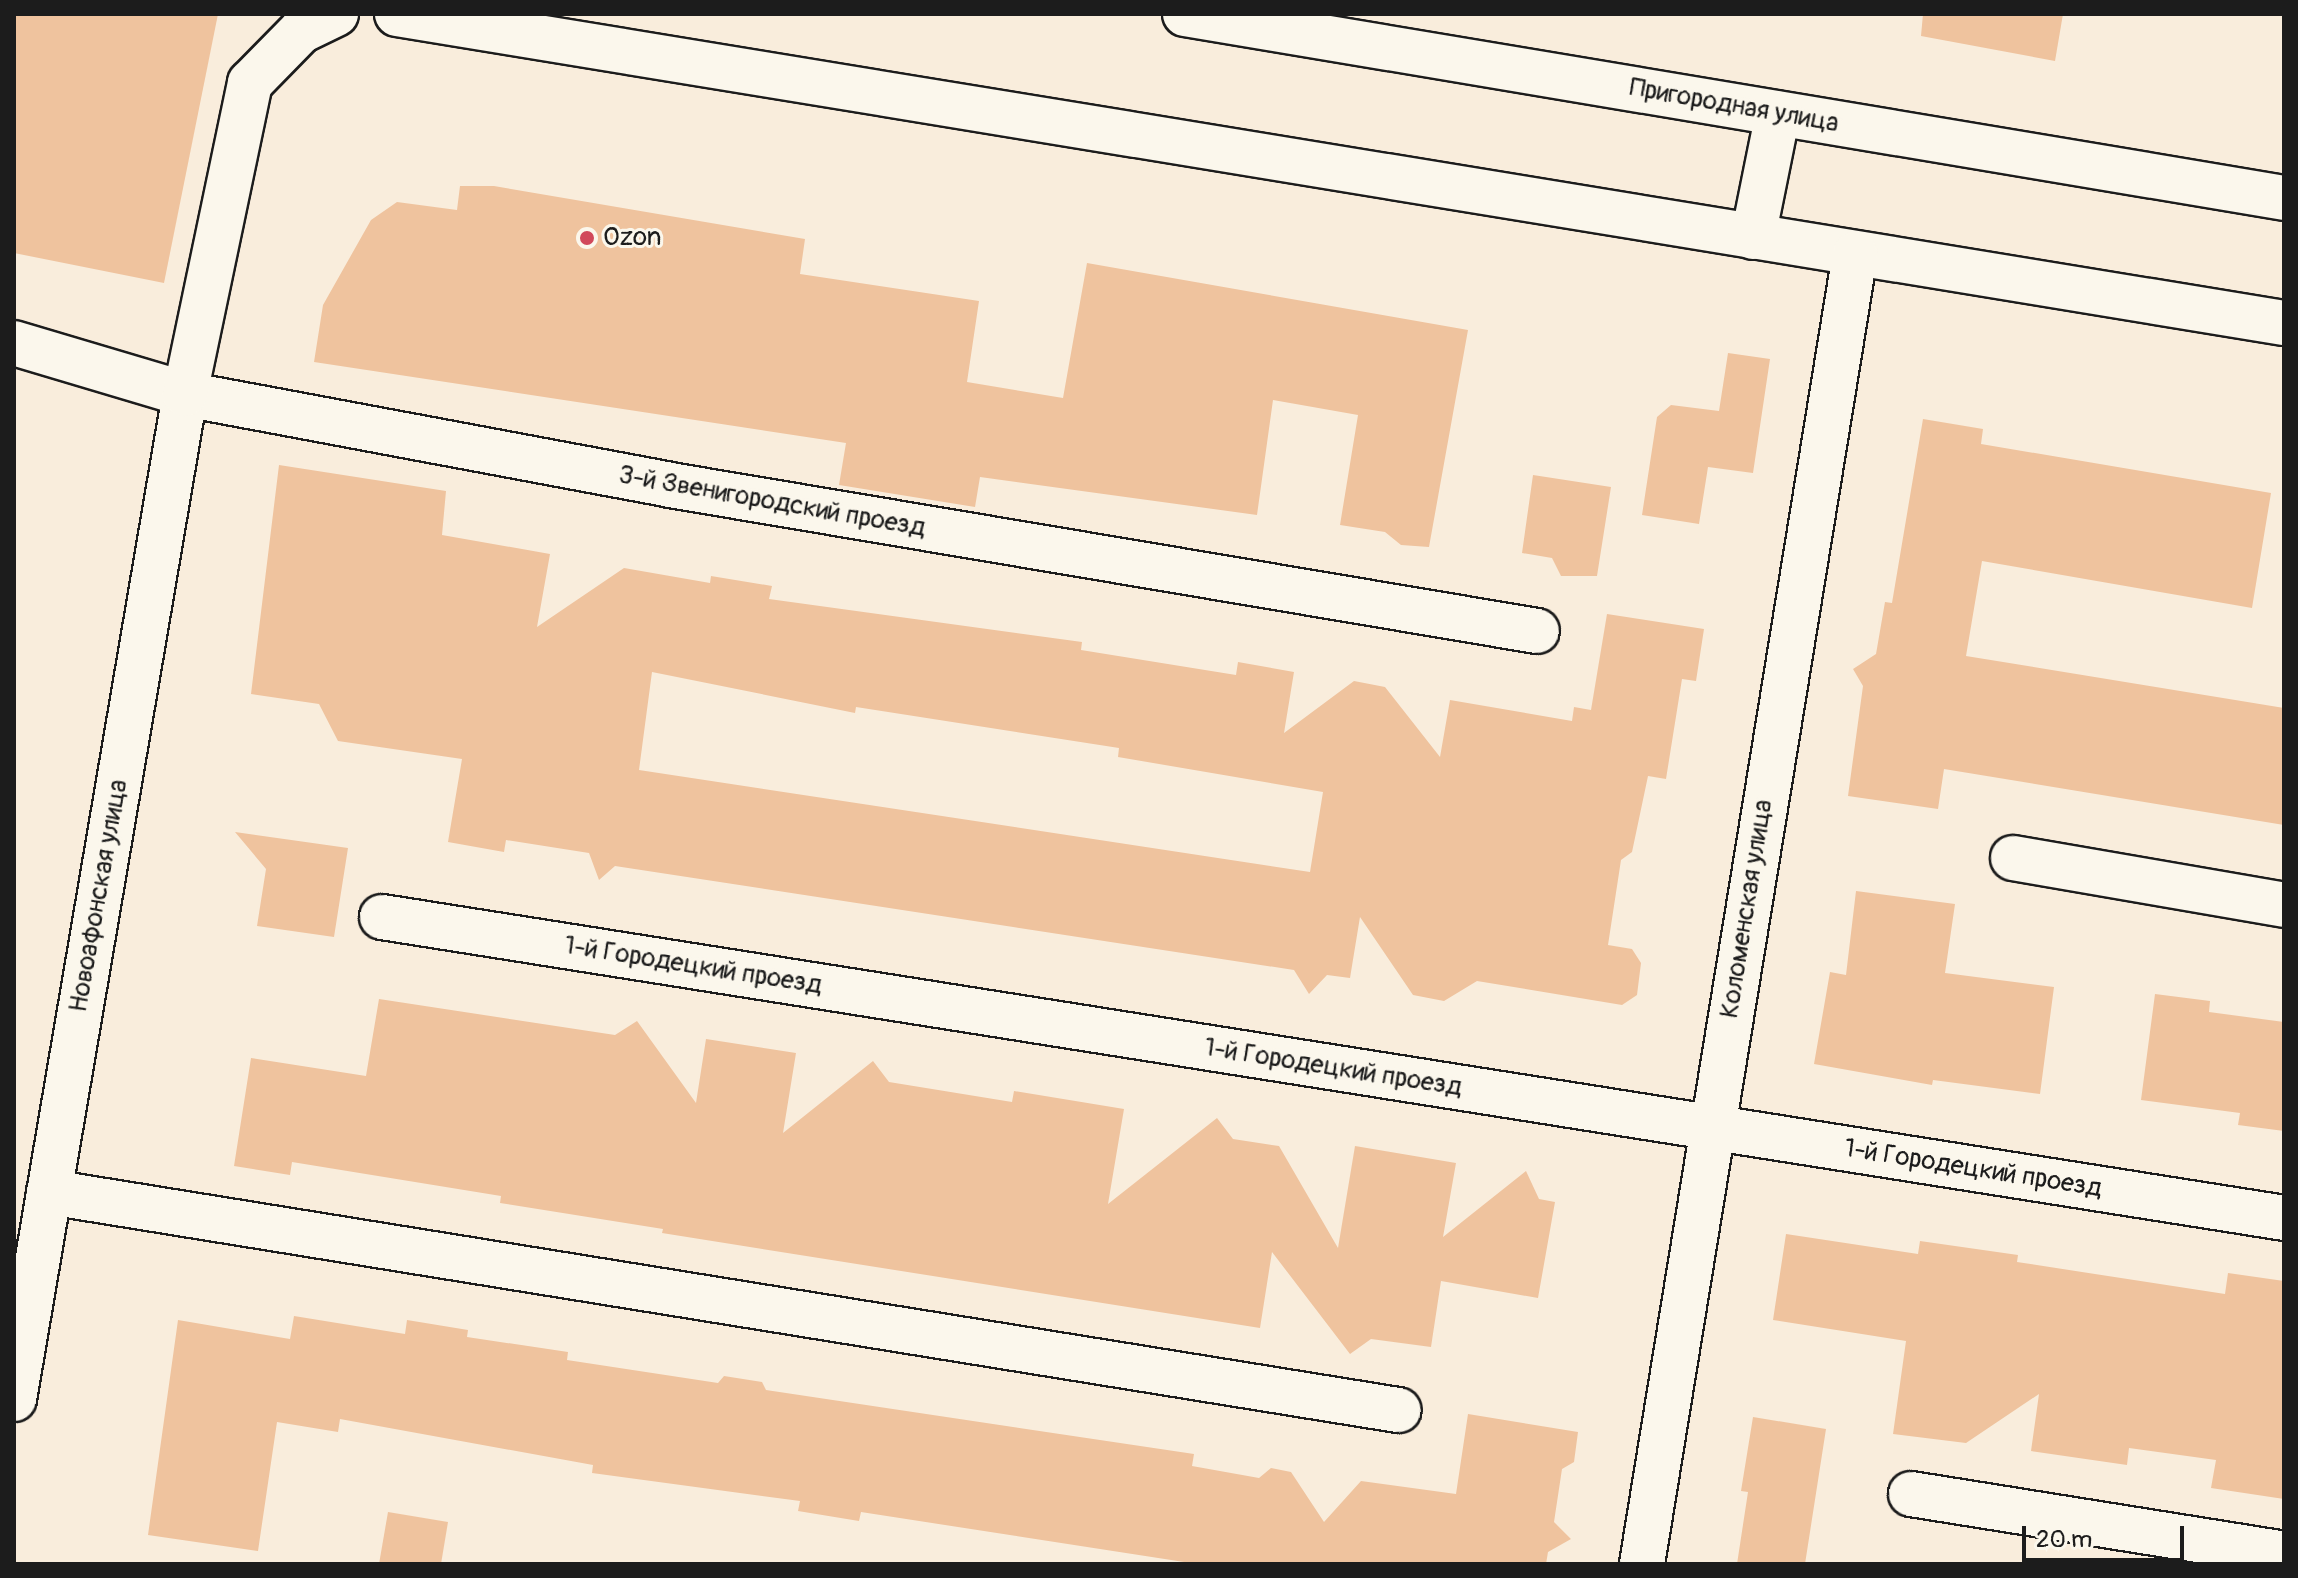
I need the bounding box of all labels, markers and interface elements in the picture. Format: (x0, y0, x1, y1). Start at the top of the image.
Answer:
street label: Пригородная улица (1627, 72, 1841, 140)
place label: Ozon (603, 222, 661, 254)
marker: Ozon (578, 229, 596, 247)
street label: 3-й Звенигородский проезд (616, 460, 928, 544)
street label: Новоафонская улица (63, 777, 135, 1015)
street label: Коломенская улица (1714, 798, 1780, 1020)
street label: 1-й Городецкий проезд (562, 930, 824, 1002)
street label: 1-й Городецкий проезд (1202, 1032, 1464, 1104)
street label: 1-й Городецкий проезд (1842, 1133, 2104, 1205)
scale bar (2026, 1510, 2188, 1560)
text: 20 m (2036, 1525, 2092, 1554)

